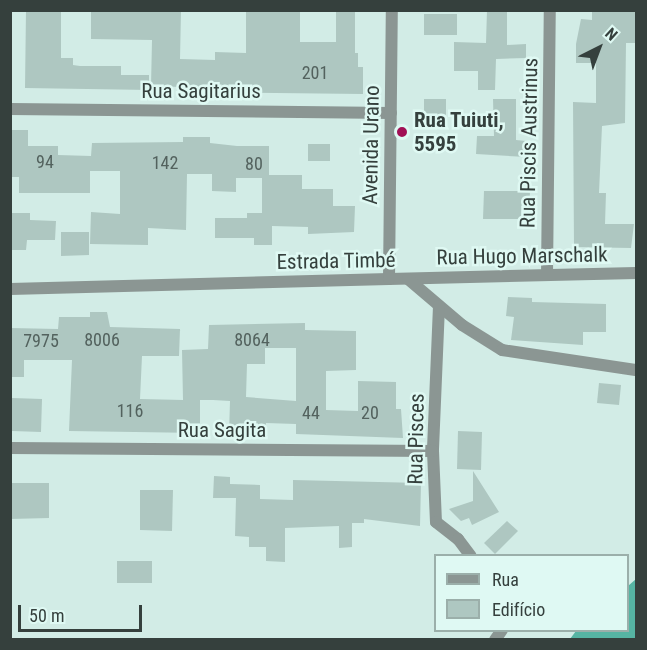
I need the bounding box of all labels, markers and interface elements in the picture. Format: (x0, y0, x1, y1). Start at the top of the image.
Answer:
north arrow (569, 18, 629, 78)
text: N (601, 24, 621, 45)
street label: Rua Piscis Austrinus (515, 58, 543, 228)
house number: 201 (302, 62, 328, 84)
street label: Rua Sagitarius (141, 78, 261, 104)
street label: Avenida Urano (357, 85, 385, 205)
place label: Rua Tuiuti, 5595 (414, 107, 504, 157)
marker: Rua Tuiuti, 5595 (395, 125, 409, 139)
house number: 94 (36, 151, 54, 173)
house number: 142 (152, 152, 178, 174)
house number: 80 (245, 153, 263, 175)
street label: Rua Hugo Marschalk (436, 242, 608, 270)
street label: Estrada Timbé (276, 247, 396, 275)
house number: 8006 (84, 329, 120, 351)
house number: 8064 (234, 329, 270, 351)
house number: 7975 (23, 330, 59, 352)
street label: Rua Pisces (403, 393, 429, 485)
house number: 116 (117, 400, 143, 422)
house number: 44 (302, 402, 320, 424)
house number: 20 (361, 402, 379, 424)
street label: Rua Sagita (178, 417, 266, 443)
legend (434, 554, 629, 632)
text: Rua (492, 569, 519, 590)
scale bar (21, 593, 146, 631)
text: Edifício (492, 599, 545, 620)
text: 50 m (29, 605, 64, 626)

